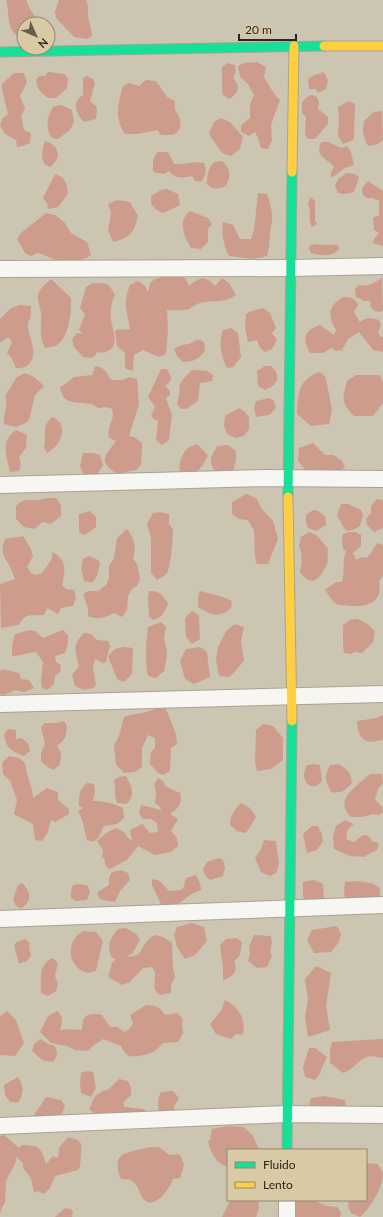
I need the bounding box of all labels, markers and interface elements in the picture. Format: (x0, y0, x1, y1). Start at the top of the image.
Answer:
north arrow (16, 16, 56, 56)
scale bar (239, 16, 296, 42)
text: 20 m (245, 22, 272, 37)
text: N (36, 36, 51, 51)
legend (227, 1149, 367, 1201)
text: Fluido (263, 1157, 296, 1172)
text: Lento (263, 1177, 293, 1192)

